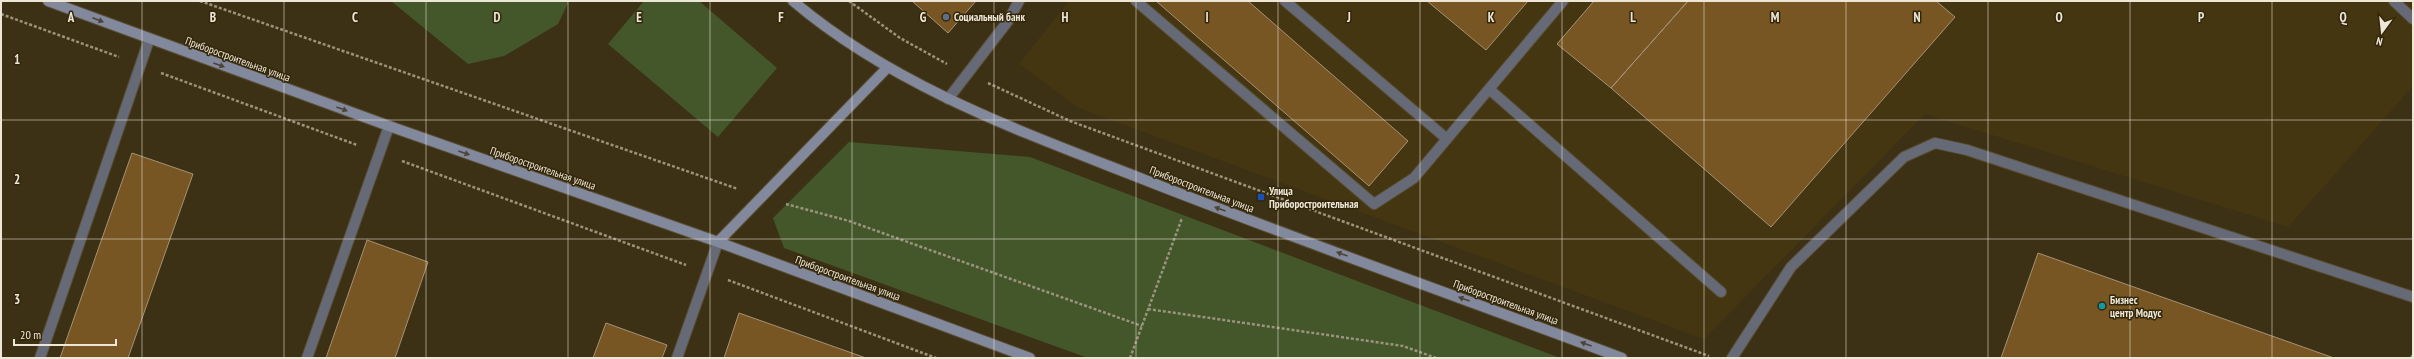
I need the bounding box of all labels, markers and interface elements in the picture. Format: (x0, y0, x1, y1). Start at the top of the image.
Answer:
text: A (67, 9, 75, 26)
text: B (210, 9, 216, 26)
text: C (352, 9, 358, 26)
text: D (494, 9, 501, 26)
text: E (636, 9, 642, 26)
text: F (778, 9, 784, 26)
text: G (920, 9, 927, 26)
text: H (1062, 9, 1069, 26)
text: I (1205, 9, 1209, 26)
text: J (1346, 9, 1351, 26)
text: K (1488, 9, 1495, 26)
text: L (1630, 9, 1636, 26)
text: M (1771, 9, 1780, 26)
text: N (1913, 9, 1921, 26)
text: O (2055, 9, 2063, 26)
text: P (2198, 9, 2204, 26)
text: Q (2339, 9, 2347, 26)
place label: Социальный банк (954, 10, 1025, 24)
marker: Социальный банк (941, 12, 951, 22)
north arrow (2362, 12, 2402, 52)
one-way arrow (92, 17, 104, 23)
street label: Приборостроительная улица (184, 33, 292, 85)
text: N (2375, 34, 2384, 49)
text: 1 (14, 51, 20, 68)
one-way arrow (214, 62, 226, 68)
one-way arrow (336, 106, 348, 112)
street label: Приборостроительная улица (488, 143, 598, 193)
one-way arrow (459, 150, 471, 156)
street label: Приборостроительная улица (1148, 163, 1256, 215)
text: 2 (14, 171, 20, 188)
place label: Улица Приборостроительная (1268, 184, 1359, 211)
marker: Улица Приборостроительная (1256, 192, 1266, 202)
one-way arrow (1214, 205, 1226, 211)
one-way arrow (1336, 251, 1348, 257)
street label: Приборостроительная улица (794, 252, 902, 304)
street label: Приборостроительная улица (1452, 276, 1560, 328)
text: 3 (14, 291, 20, 308)
place label: Бизнес центр Модус (2110, 293, 2161, 320)
one-way arrow (1457, 296, 1469, 302)
marker: Бизнес центр Модус (2097, 301, 2107, 311)
scale bar (14, 321, 116, 347)
text: 20 m (20, 327, 41, 342)
one-way arrow (1579, 341, 1591, 347)

